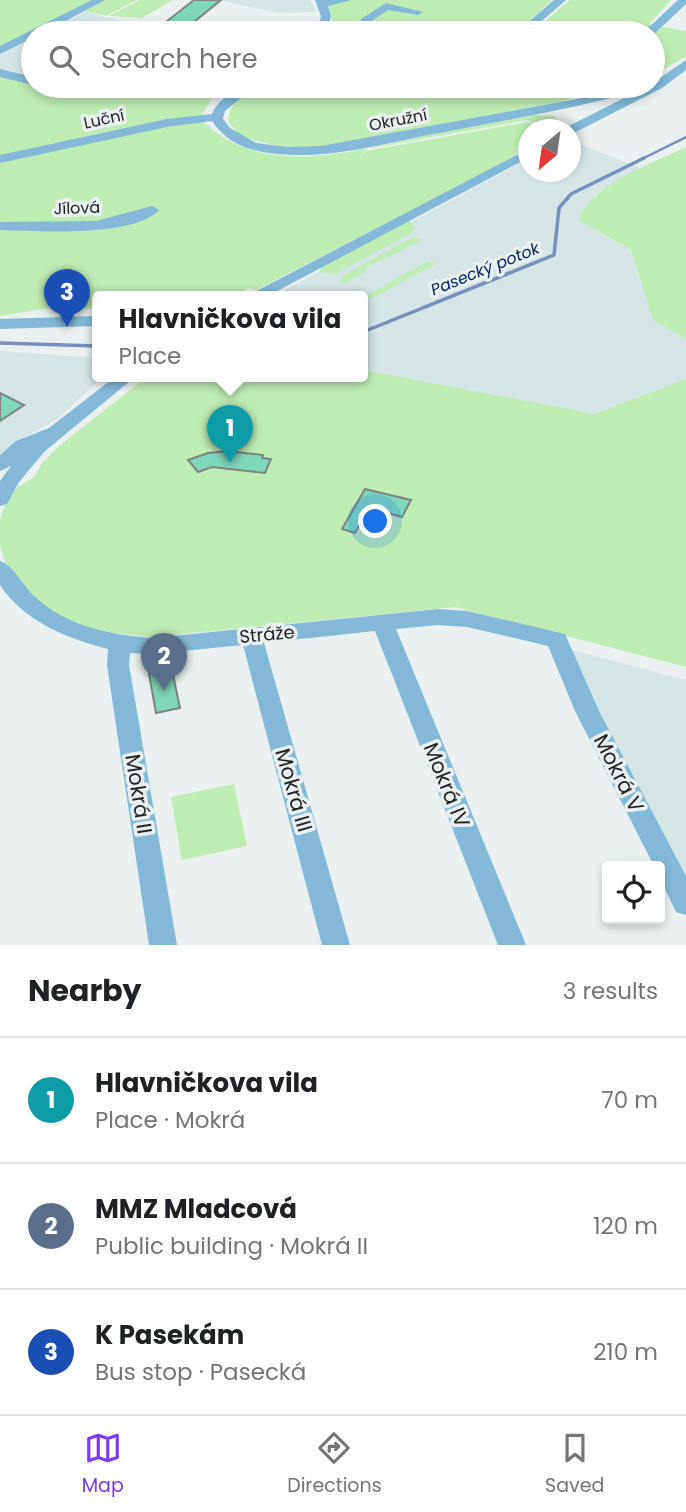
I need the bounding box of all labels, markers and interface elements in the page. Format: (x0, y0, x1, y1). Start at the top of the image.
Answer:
search box (21, 21, 665, 98)
icon: search (45, 41, 83, 79)
text: Search here (101, 41, 258, 77)
street label: Luční (82, 103, 127, 135)
street label: Okružní (367, 103, 429, 137)
north arrow (518, 119, 581, 182)
street label: Jílová (53, 196, 101, 220)
water label: Pasecký potok (427, 236, 544, 301)
pin: 3 (44, 269, 90, 327)
popup (92, 291, 368, 382)
text: Hlavničkova vila (119, 301, 341, 337)
text: Place (119, 340, 181, 372)
pin: 1 (207, 405, 253, 463)
your location (358, 504, 392, 538)
street label: Stráže (238, 619, 296, 649)
pin: 2 (141, 633, 187, 691)
street label: Mokrá V (587, 729, 651, 817)
street label: Mokrá IV (417, 738, 477, 832)
street label: Mokrá III (268, 745, 320, 835)
street label: Mokrá II (118, 752, 160, 836)
map controls (602, 861, 665, 924)
button: locate (602, 861, 665, 924)
text: Nearby (28, 969, 142, 1012)
text: 3 results (563, 975, 658, 1007)
text: Hlavničkova vila (95, 1065, 318, 1101)
text: 1 (47, 1084, 55, 1116)
text: 70 m (601, 1084, 658, 1116)
text: Place · Mokrá (95, 1104, 245, 1136)
text: MMZ Mladcová (95, 1191, 297, 1227)
text: 2 (44, 1210, 58, 1242)
text: 120 m (593, 1210, 658, 1242)
text: Public building · Mokrá II (95, 1230, 368, 1262)
text: K Pasekám (95, 1317, 244, 1353)
text: 3 (44, 1336, 58, 1368)
text: 210 m (593, 1336, 658, 1368)
text: Bus stop · Pasecká (95, 1356, 306, 1388)
tab: Map (82, 1429, 124, 1500)
tab: Directions (287, 1429, 382, 1500)
tab: Saved (545, 1429, 604, 1500)

